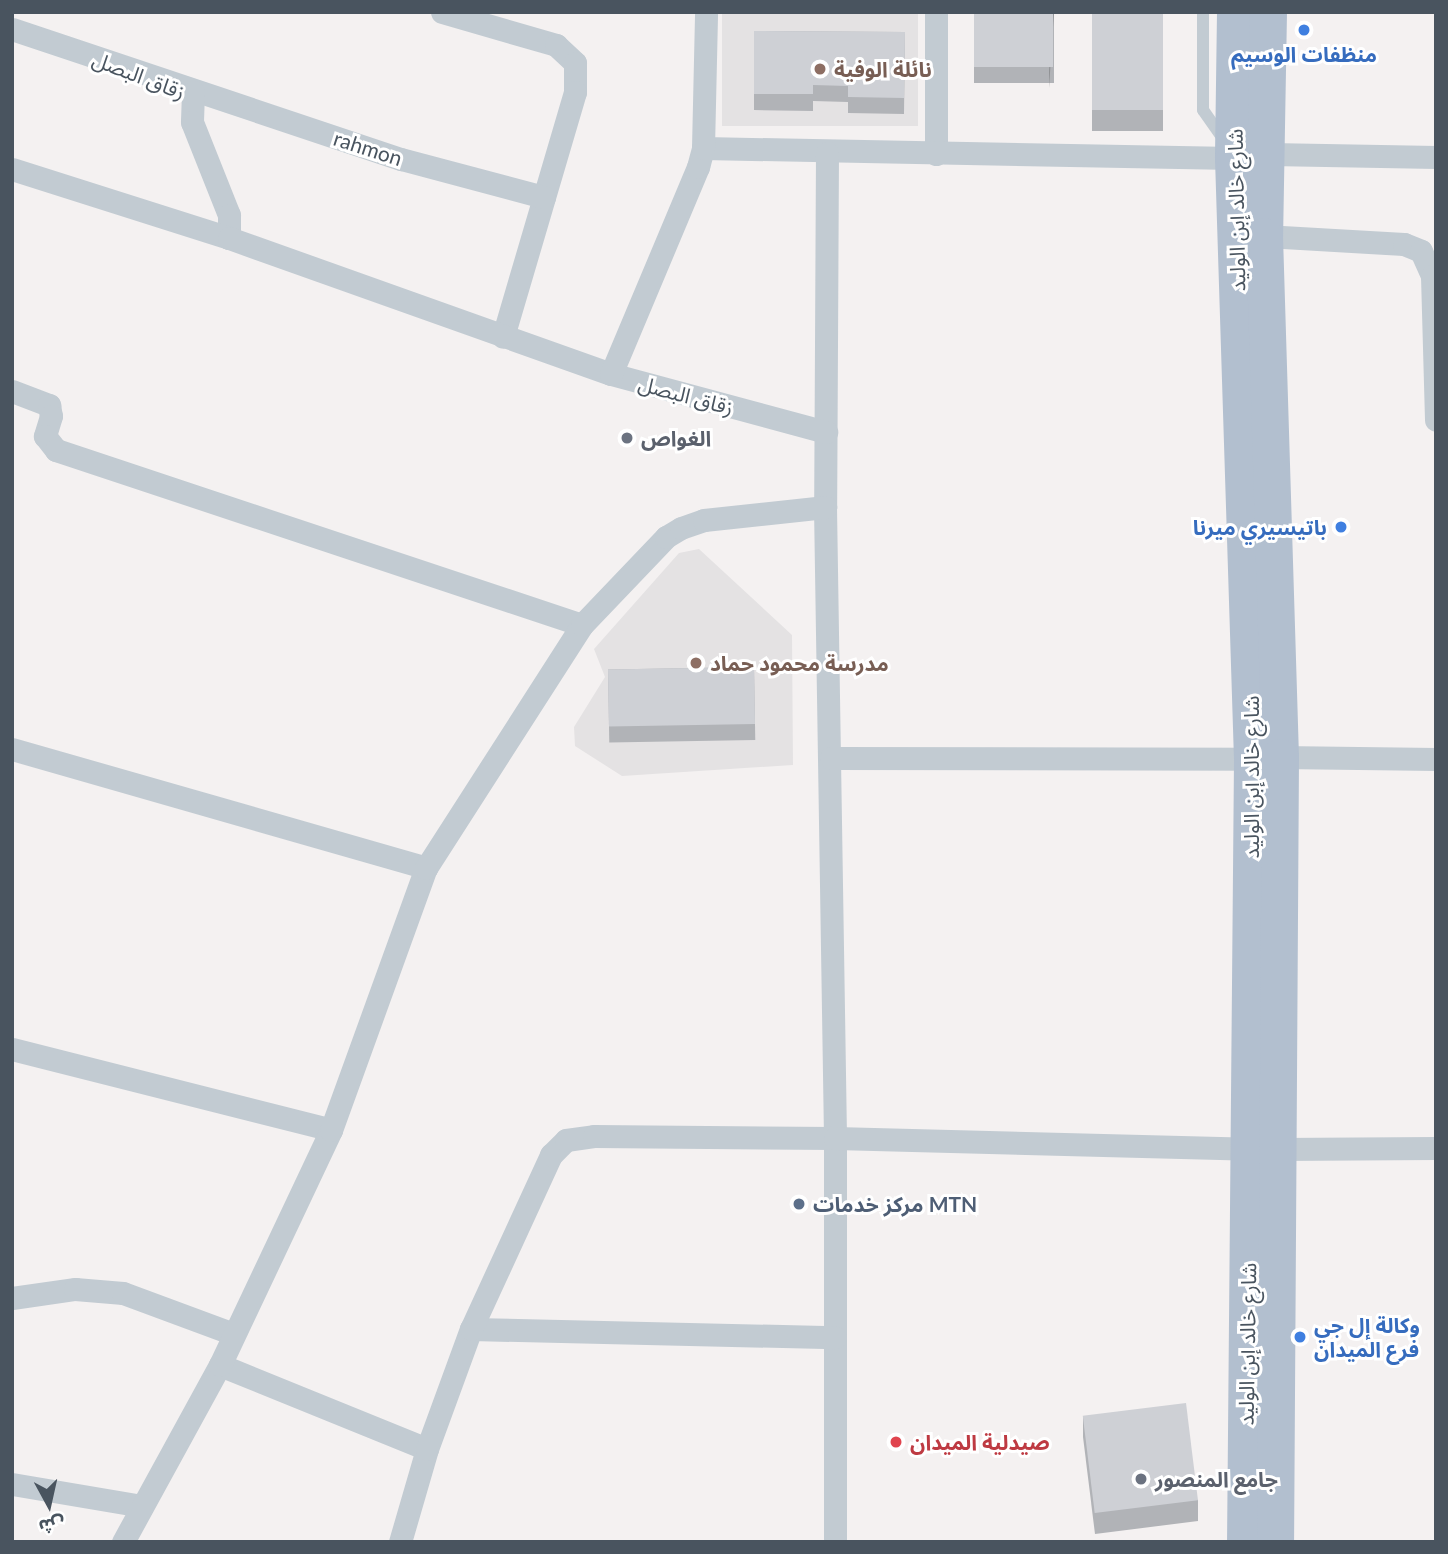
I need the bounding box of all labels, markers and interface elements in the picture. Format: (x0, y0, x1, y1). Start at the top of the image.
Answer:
marker: منظفات الوسيم (1296, 22, 1312, 38)
place label: منظفات الوسيم (1231, 41, 1377, 67)
street label: زقاق البصل (89, 46, 189, 104)
place label: نائلة الوفية (834, 56, 932, 82)
marker: نائلة الوفية (812, 61, 828, 77)
street label: rahmon (331, 125, 405, 171)
street label: شارع خالد إبن الوليد (1222, 128, 1250, 292)
street label: زقاق البصل (636, 370, 736, 420)
place label: الغواص (641, 425, 711, 451)
marker: الغواص (619, 430, 635, 446)
place label: باتيسيري ميرنا (1193, 514, 1327, 540)
marker: باتيسيري ميرنا (1333, 519, 1349, 535)
place label: مدرسة محمود حماد (710, 650, 889, 676)
marker: مدرسة محمود حماد (688, 655, 704, 671)
street label: شارع خالد إبن الوليد (1238, 696, 1264, 858)
place label: مركز خدمات MTN (813, 1191, 977, 1217)
marker: مركز خدمات MTN (791, 1196, 807, 1212)
street label: شارع خالد إبن الوليد (1233, 1262, 1261, 1426)
place label: وكالة إل جي فرع الميدان (1314, 1312, 1420, 1362)
marker: وكالة إل جي فرع الميدان (1292, 1329, 1308, 1345)
place label: صيدلية الميدان (910, 1429, 1050, 1455)
marker: صيدلية الميدان (888, 1434, 904, 1450)
place label: جامع المنصور (1155, 1466, 1278, 1492)
north arrow (14, 1470, 84, 1540)
marker: جامع المنصور (1133, 1471, 1149, 1487)
text: ش (38, 1513, 66, 1539)

